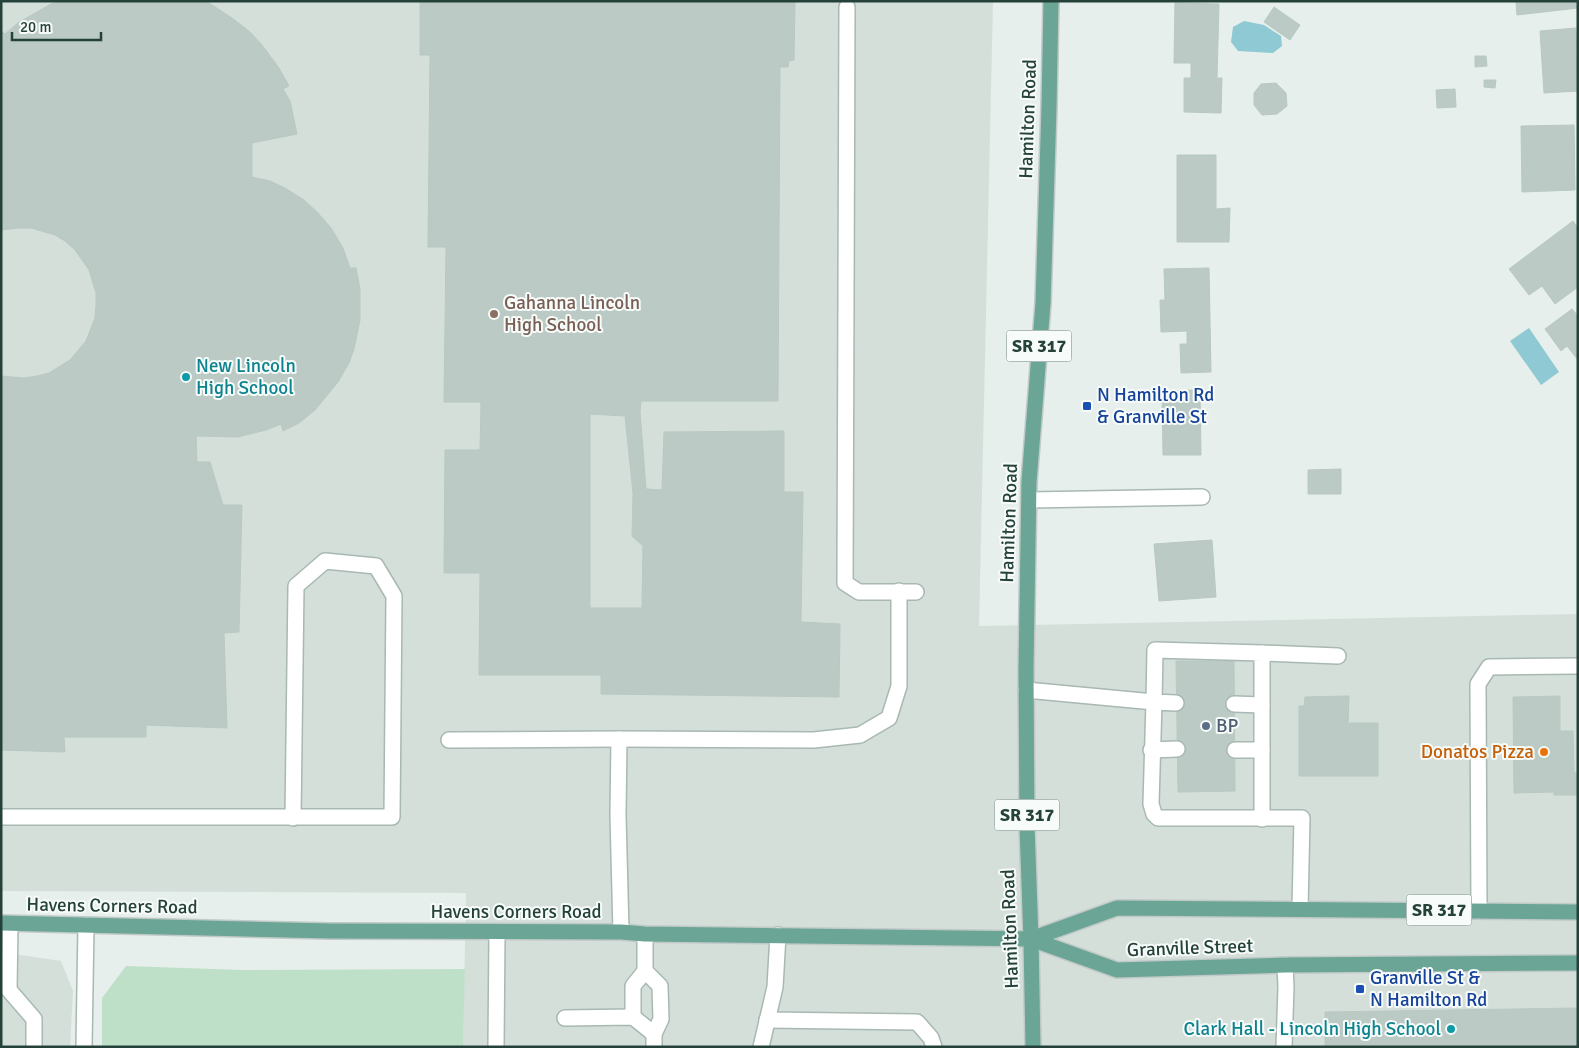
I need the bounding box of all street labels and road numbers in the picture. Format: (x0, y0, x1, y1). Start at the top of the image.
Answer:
street label: Hamilton Road (1014, 59, 1042, 179)
road number: SR 317 (1006, 331, 1072, 362)
street label: Hamilton Road (995, 463, 1023, 583)
road number: SR 317 (994, 800, 1060, 830)
street label: Hamilton Road (996, 869, 1024, 989)
street label: Havens Corners Road (26, 893, 198, 919)
road number: SR 317 (1406, 894, 1472, 926)
street label: Havens Corners Road (430, 900, 602, 924)
street label: Granville Street (1126, 934, 1254, 962)

